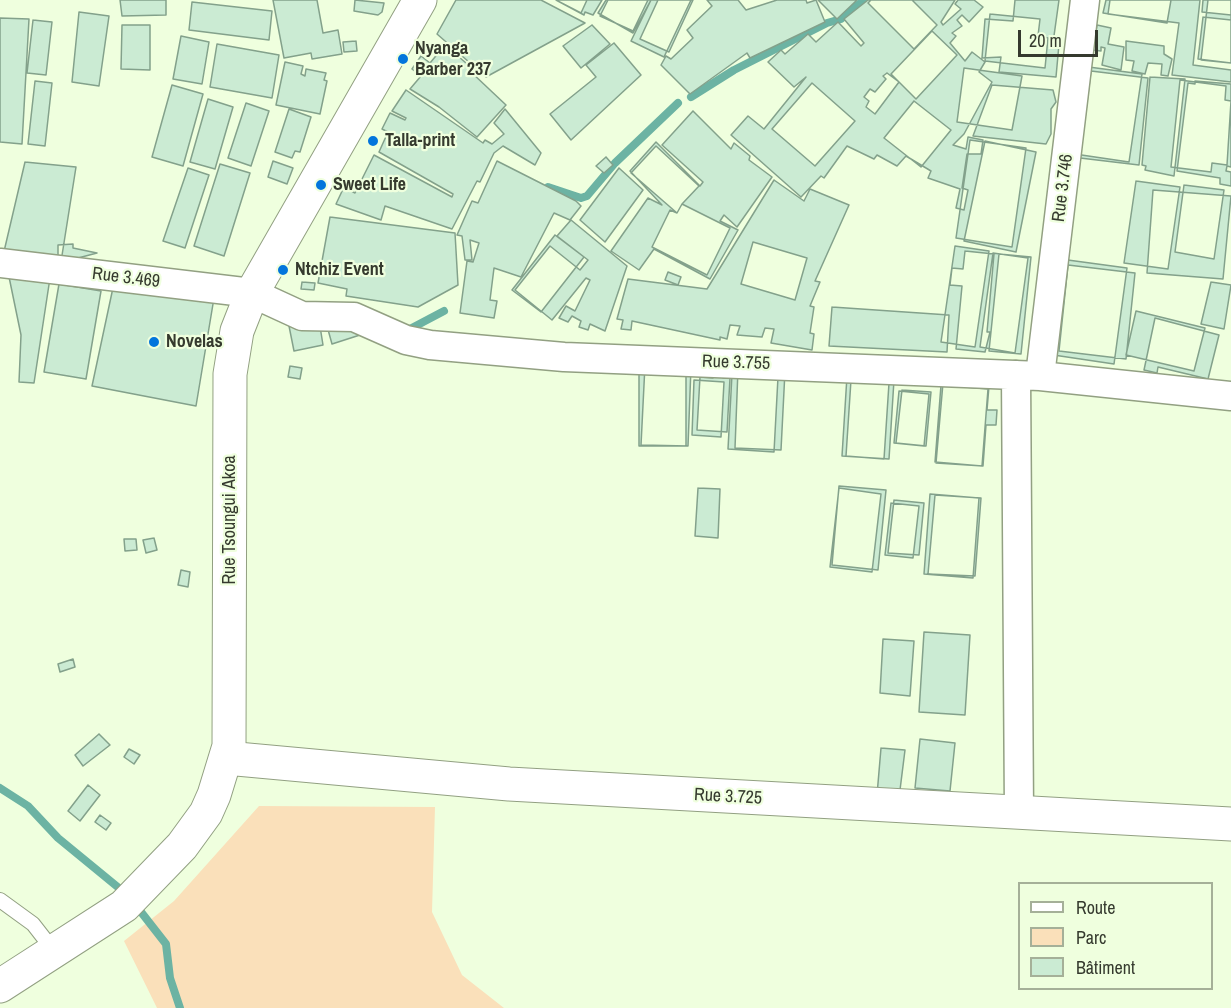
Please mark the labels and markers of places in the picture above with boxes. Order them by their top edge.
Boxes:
place label: Nyanga Barber 237 [415,38,491,80]
marker: Nyanga Barber 237 [396,52,410,66]
place label: Talla-print [385,130,455,152]
marker: Talla-print [366,134,380,148]
place label: Sweet Life [333,174,406,196]
marker: Sweet Life [314,178,328,192]
place label: Ntchiz Event [295,259,384,281]
marker: Ntchiz Event [276,263,290,277]
place label: Novelas [166,331,223,353]
marker: Novelas [147,335,161,349]

